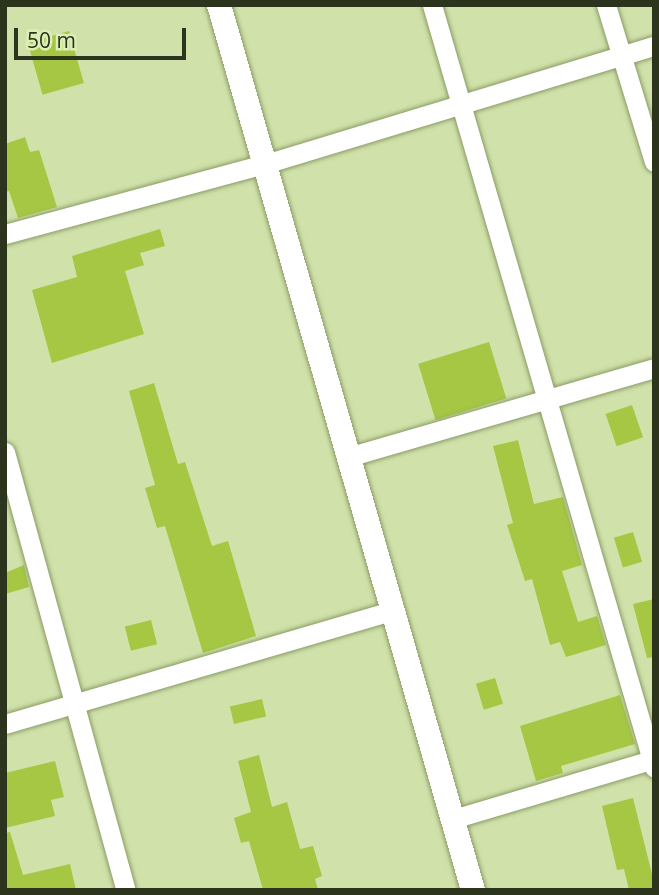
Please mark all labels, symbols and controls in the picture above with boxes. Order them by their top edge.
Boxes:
scale bar [18,14,189,58]
text: 50 m [27,26,76,54]

